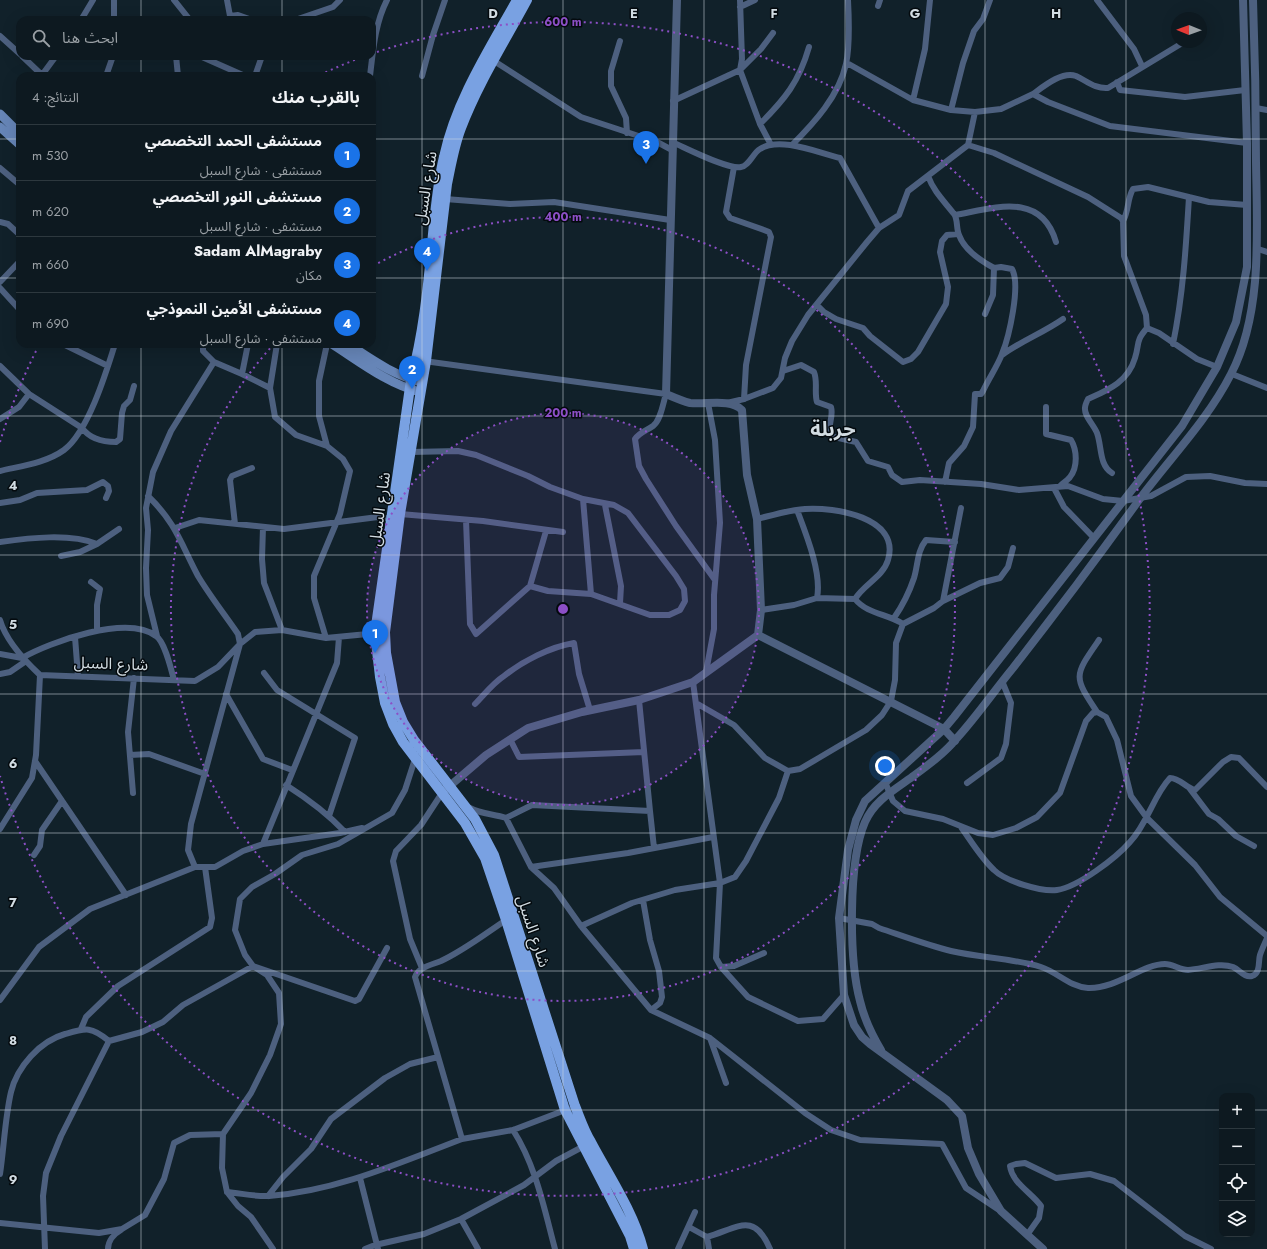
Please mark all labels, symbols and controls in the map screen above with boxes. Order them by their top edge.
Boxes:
text: D [488,4,498,23]
text: E [630,4,638,23]
text: F [770,4,778,23]
text: G [910,4,921,23]
text: H [1051,4,1061,23]
north arrow [1171,12,1207,48]
text: 600 m [544,13,582,31]
search box [16,16,376,60]
icon: search [30,27,52,49]
text: ابحث هنا [62,27,118,49]
text: بالقرب منك [272,85,360,109]
text: النتائج: 4 [32,88,79,107]
text: مستشفى الحمد التخصصي [145,130,322,152]
pin: 3 [633,131,659,164]
text: 530 m [32,146,68,165]
text: 1 [344,146,350,165]
street label: شارع السبل [408,149,444,227]
text: مستشفى · شارع السبل [200,161,322,180]
text: مستشفى النور التخصصي [153,186,322,208]
text: 620 m [32,202,69,221]
text: 2 [343,202,351,221]
text: 400 m [544,208,582,226]
text: مستشفى · شارع السبل [200,217,322,236]
pin: 4 [414,238,440,271]
text: Sadam AlMagraby [194,240,322,262]
text: 660 m [32,255,69,274]
text: 3 [343,255,351,274]
text: مكان [296,266,322,285]
text: مستشفى الأمين النموذجي [146,298,322,320]
text: 690 m [32,314,69,333]
text: 4 [342,314,352,333]
text: مستشفى · شارع السبل [200,329,322,348]
pin: 2 [399,356,425,389]
text: 200 m [544,404,582,422]
district label: جربلة [810,415,856,444]
street label: شارع السبل [363,470,397,548]
text: 4 [8,476,18,495]
centre of rings [556,602,570,616]
text: 5 [9,615,17,634]
pin: 1 [362,620,388,653]
street label: شارع السبل [73,651,149,677]
text: 6 [9,754,18,773]
your location [875,756,895,776]
street label: شارع السبل [510,892,556,971]
text: 7 [9,893,17,912]
text: 8 [9,1031,17,1050]
map controls [1219,1093,1255,1237]
button: + [1219,1093,1255,1129]
button: − [1219,1129,1255,1165]
button: locate [1219,1165,1255,1201]
text: 9 [9,1170,18,1189]
button: layers [1219,1201,1255,1237]

